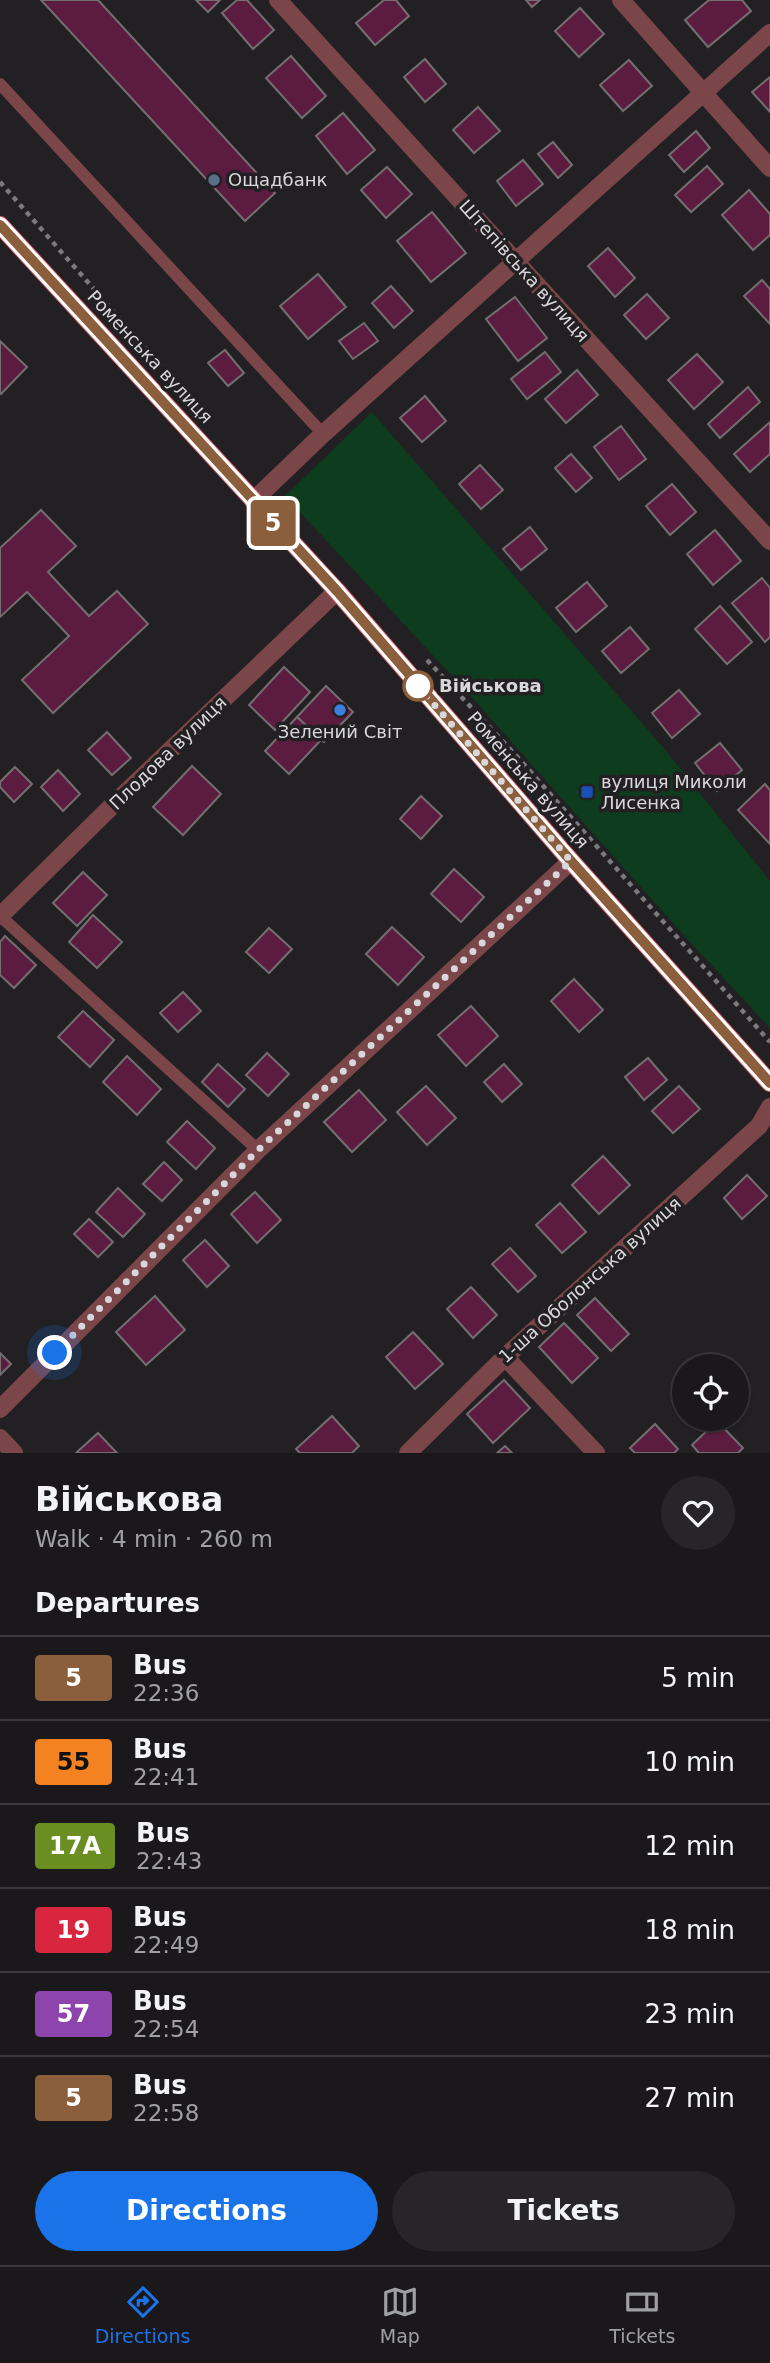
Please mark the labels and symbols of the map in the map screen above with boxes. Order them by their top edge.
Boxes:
place label: Ощадбанк [228,169,327,190]
marker: Ощадбанк [206,172,222,188]
street label: Штепівська вулиця [455,195,594,346]
street label: Роменська вулиця [83,286,217,427]
line badge: 5 [250,500,296,546]
marker: Військова [403,671,433,701]
place label: Військова [439,675,542,696]
street label: Плодова вулиця [105,691,230,814]
marker: Зелений Світ [332,702,348,718]
street label: Роменська вулиця [463,707,593,852]
place label: Зелений Світ [278,721,402,742]
place label: вулиця Миколи Лисенка [601,771,747,813]
marker: вулиця Миколи Лисенка [579,784,595,800]
street label: 1-ша Оболонська вулиця [494,1192,685,1367]
your location [37,1335,72,1370]

